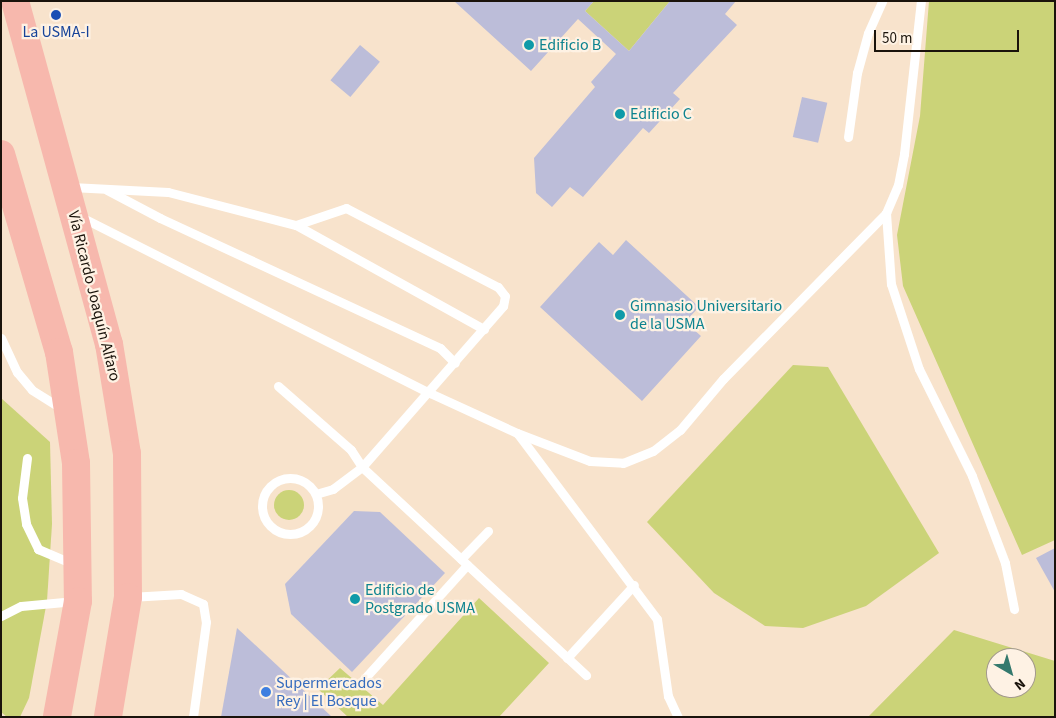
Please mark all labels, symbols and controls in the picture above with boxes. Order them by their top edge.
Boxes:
marker: La USMA-I [50,9,62,21]
scale bar [876,20,1021,52]
place label: La USMA-I [22,22,90,42]
text: 50 m [882,28,912,49]
place label: Edificio B [539,35,601,55]
marker: Edificio B [523,39,535,51]
place label: Edificio C [630,104,692,124]
marker: Edificio C [614,108,626,120]
street label: Vía Ricardo Joaquín Alfaro [64,209,124,383]
place label: Gimnasio Universitario de la USMA [630,296,782,334]
marker: Gimnasio Universitario de la USMA [614,309,626,321]
place label: Edificio de Postgrado USMA [365,580,475,618]
marker: Edificio de Postgrado USMA [349,593,361,605]
north arrow [986,648,1036,698]
place label: Supermercados Rey | El Bosque [276,673,382,711]
text: N [1010,673,1029,695]
marker: Supermercados Rey | El Bosque [260,686,272,698]

